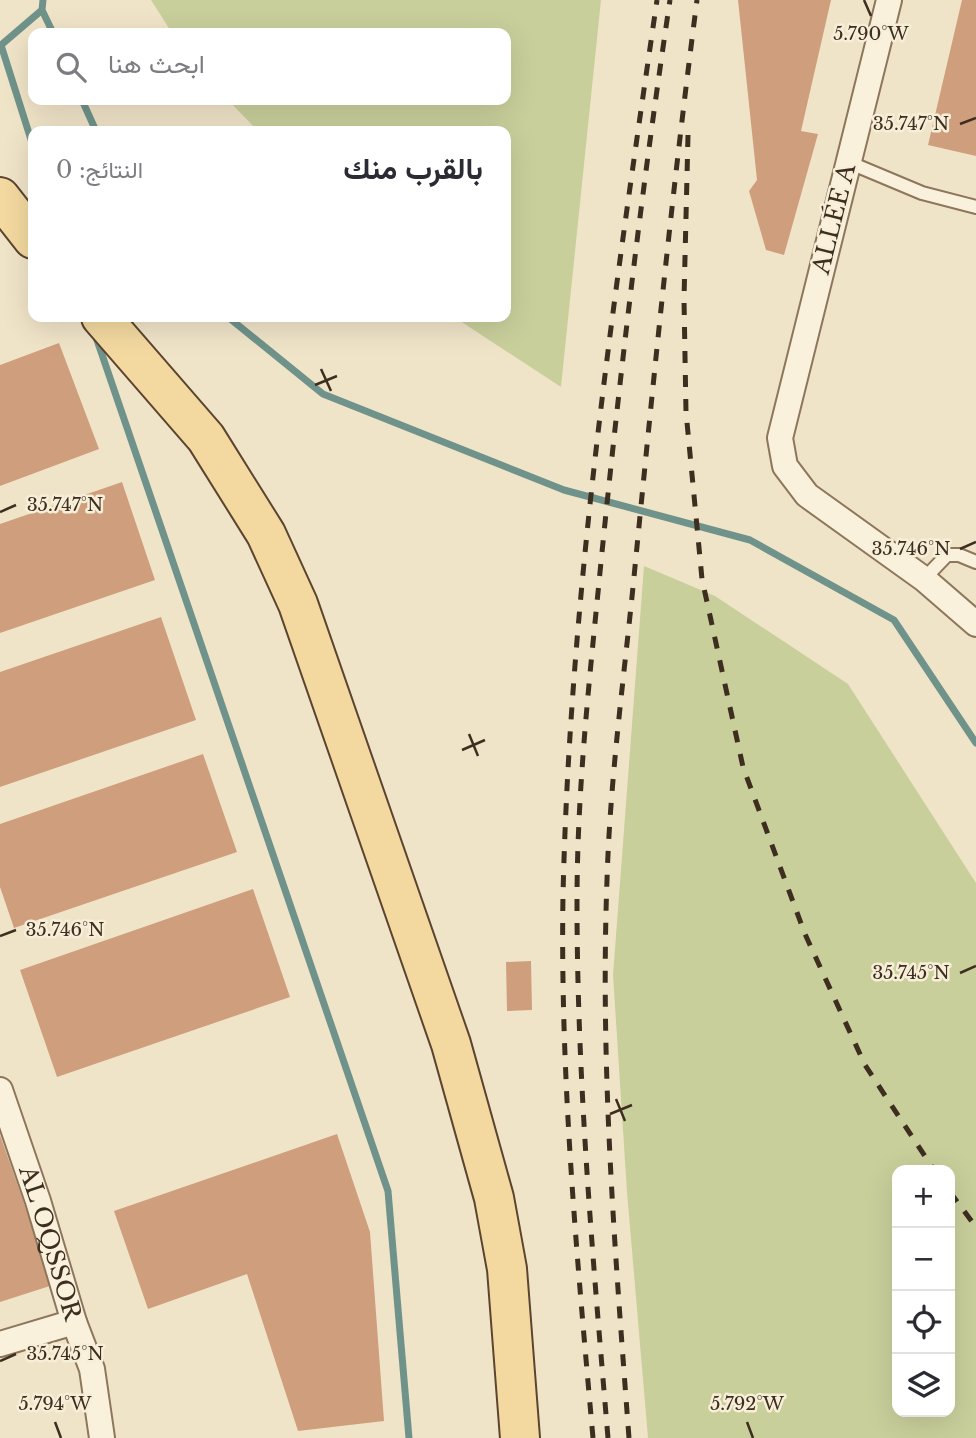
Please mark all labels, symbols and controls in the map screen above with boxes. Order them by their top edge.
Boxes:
text: 5.790°W [833,23,910,45]
search box [28,28,511,105]
icon: search [52,48,90,86]
text: ابحث هنا [108,48,205,80]
text: 35.747°N [873,113,949,135]
text: بالقرب منك [343,150,483,187]
text: النتائج: 0 [56,156,143,184]
street label: ALLÉE A [806,160,861,278]
text: 35.747°N [27,494,103,516]
text: 35.746°N [872,538,950,560]
text: 35.746°N [26,919,104,941]
text: 35.745°N [872,962,950,984]
street label: AL OQSSOR [13,1161,88,1325]
map controls [892,1165,955,1417]
button: + [892,1165,955,1228]
button: − [892,1228,955,1291]
button: locate [892,1291,955,1354]
text: 35.745°N [26,1343,104,1365]
button: layers [892,1354,955,1417]
text: 5.794°W [19,1393,92,1415]
text: 5.792°W [710,1393,785,1415]

